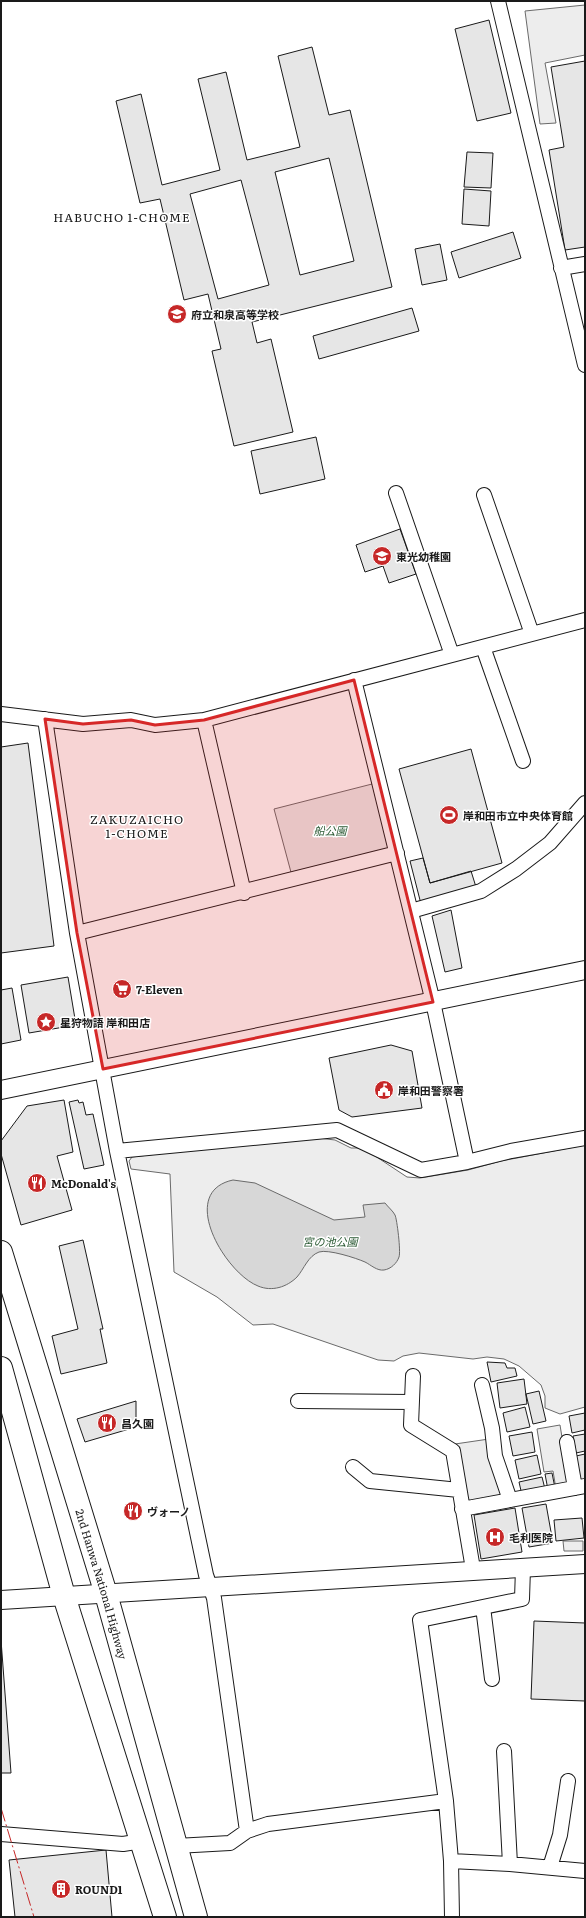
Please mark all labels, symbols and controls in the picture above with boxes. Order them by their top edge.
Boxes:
district label: HABUCHO 1-CHOME [53,208,191,226]
school or university icon: 府立和泉高等学校 [166,303,188,325]
place label: 府立和泉高等学校 [191,306,279,322]
school or university icon: 東光幼稚園 [371,545,393,567]
place label: 東光幼稚園 [396,548,451,564]
sports icon: 岸和田市立中央体育館 [438,804,460,826]
place label: 岸和田市立中央体育館 [463,807,573,823]
district label: ZAKUZAICHO 1-CHOME [90,810,184,842]
park label: 船公園 [314,822,348,838]
supermarket icon: 7-Eleven [111,978,133,1000]
place label: 7-Eleven [136,981,183,997]
place icon: 星狩物語 岸和田店 [35,1011,57,1033]
place label: 星狩物語 岸和田店 [60,1014,150,1030]
public building icon: 岸和田警察署 [373,1079,395,1101]
place label: 岸和田警察署 [398,1082,464,1098]
restaurant icon: McDonald's [26,1172,48,1194]
place label: McDonald's [51,1175,117,1191]
park label: 宮の池公園 [303,1233,359,1249]
restaurant icon: 昌久園 [96,1412,118,1434]
place label: 昌久園 [121,1415,154,1431]
restaurant icon: ヴォーノ [122,1500,144,1522]
place label: ヴォーノ [147,1503,190,1519]
street label: 2nd Hanwa National Highway [72,1507,132,1661]
hospital icon: 毛利医院 [484,1526,506,1548]
place label: 毛利医院 [509,1529,553,1545]
building icon: ROUND1 [50,1878,72,1900]
place label: ROUND1 [75,1881,123,1897]

